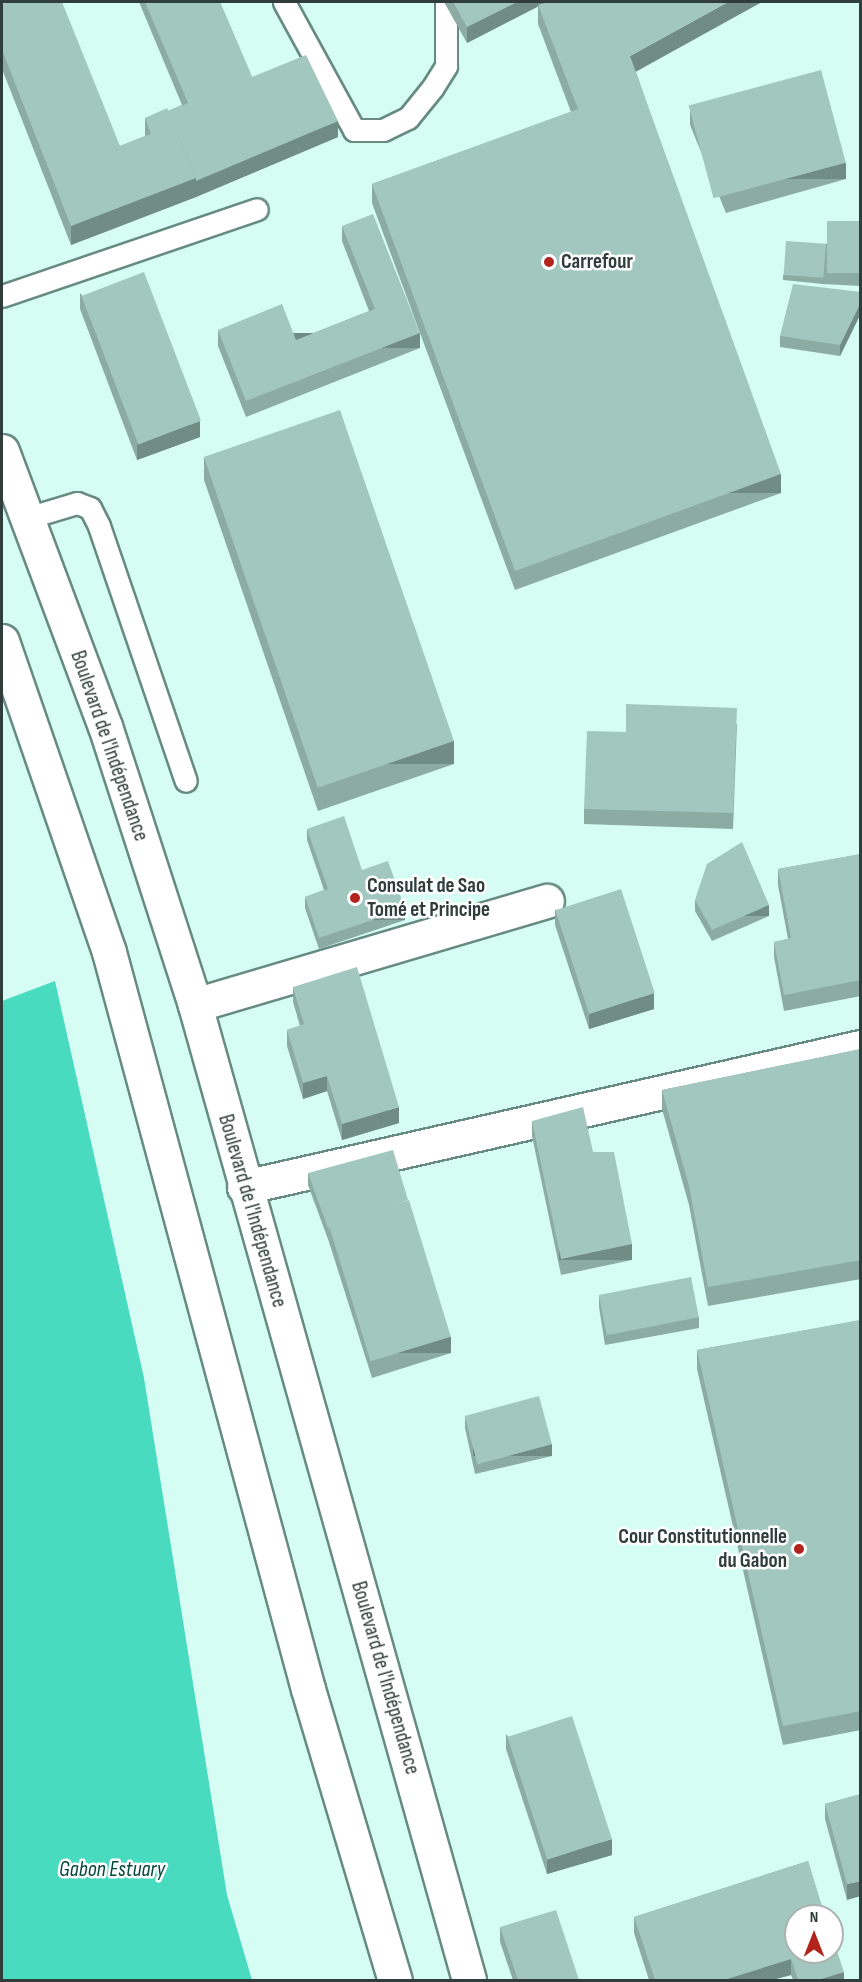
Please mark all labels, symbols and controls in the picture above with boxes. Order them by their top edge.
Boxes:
place label: Carrefour [561,249,633,275]
marker: Carrefour [542,255,556,269]
street label: Boulevard de l'Indépendance [65,648,153,844]
place label: Consulat de Sao Tomé et Principe [367,873,490,923]
marker: Consulat de Sao Tomé et Principe [348,891,362,905]
street label: Boulevard de l'Indépendance [212,1112,292,1310]
place label: Cour Constitutionnelle du Gabon [618,1524,787,1574]
marker: Cour Constitutionnelle du Gabon [792,1542,806,1556]
street label: Boulevard de l'Indépendance [345,1579,425,1777]
water label: Gabon Estuary [59,1857,165,1883]
north arrow [784,1904,844,1964]
text: N [810,1908,818,1927]

